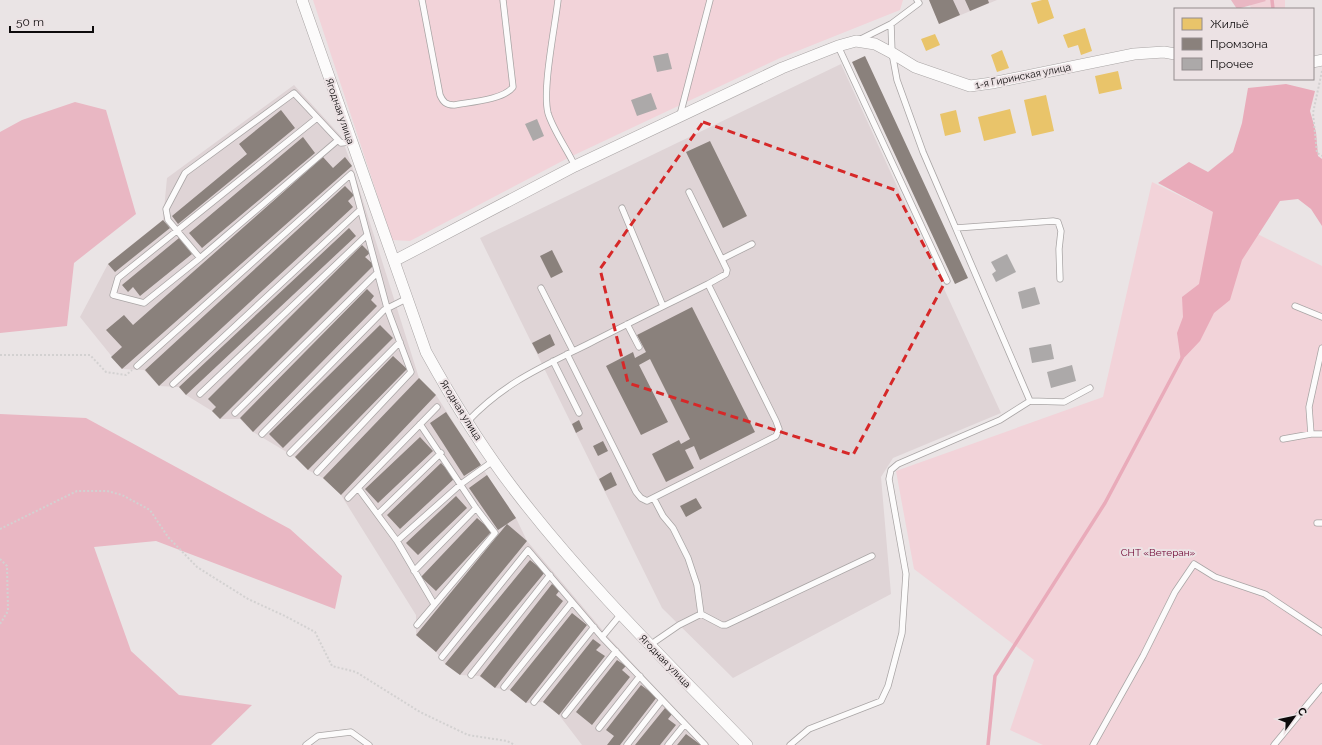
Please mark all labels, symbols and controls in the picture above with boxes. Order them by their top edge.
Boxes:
scale bar [10,8,93,34]
legend [1174,8,1314,80]
text: 50 m [16,15,44,29]
text: Жильё [1210,17,1249,31]
text: Промзона [1210,37,1268,51]
text: Прочее [1210,57,1253,71]
street label: 1-я Гиринская улица [974,61,1072,91]
street label: Ягодная улица [324,76,356,146]
street label: Ягодная улица [438,378,484,442]
park label: СНТ «Ветеран» [1121,547,1196,558]
street label: Ягодная улица [637,632,693,690]
north arrow [1274,697,1314,737]
text: С [1294,705,1310,719]

